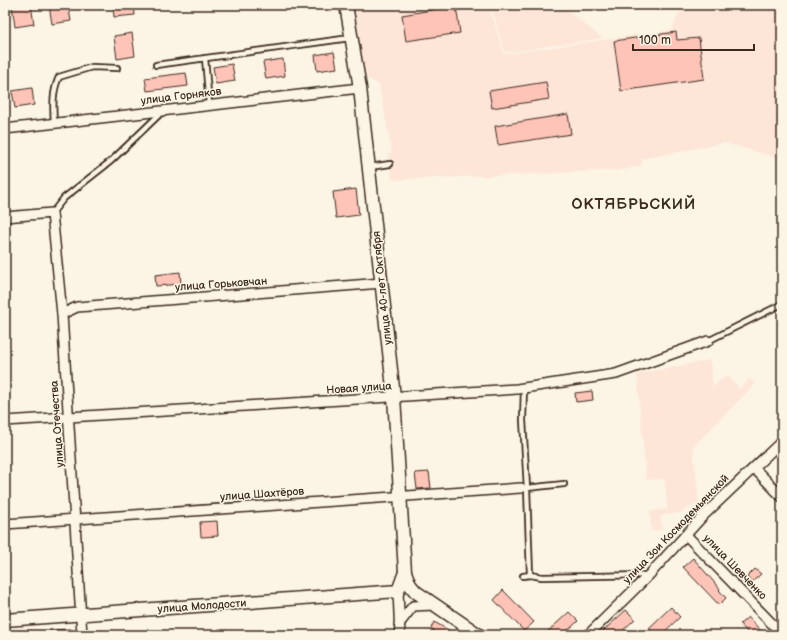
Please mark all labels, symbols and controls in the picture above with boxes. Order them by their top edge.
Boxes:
scale bar [633,26,754,52]
text: 100 m [639,33,671,48]
street label: улица Горняков [140,85,222,107]
district label: ОКТЯБРЬСКИЙ [572,194,696,214]
street label: улица 40-лет Октября [370,230,394,346]
street label: улица Горьковчан [174,274,268,294]
street label: Новая улица [326,379,393,397]
street label: улица Отечества [47,380,67,468]
street label: улица Зои Космодемьянской [620,472,732,586]
street label: улица Шахтёров [220,485,305,503]
street label: улица Шевченко [701,532,770,602]
street label: улица Молодости [157,596,247,616]

